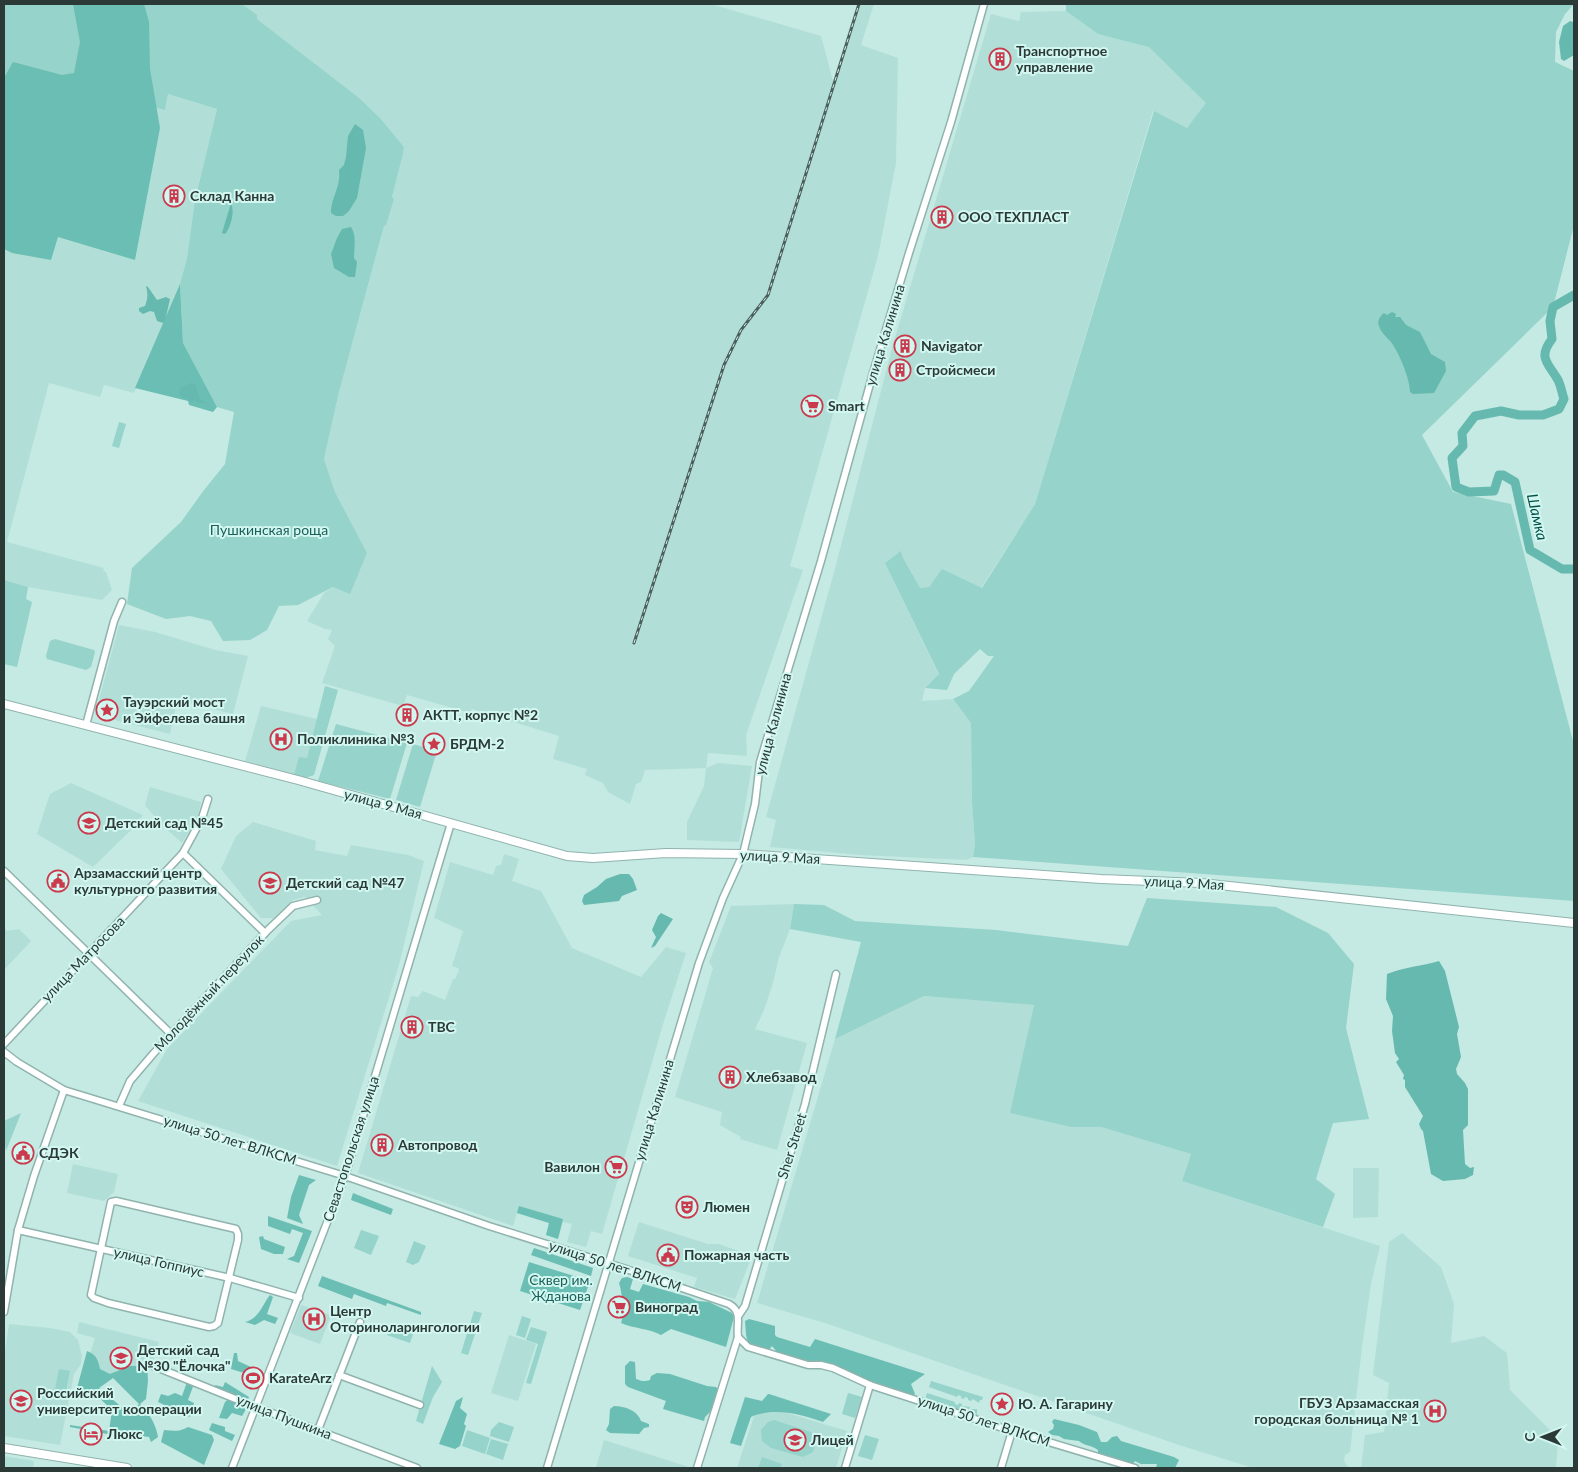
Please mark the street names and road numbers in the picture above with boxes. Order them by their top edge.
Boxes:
street label: улица Калинина [861,282,908,388]
street label: улица Калинина [751,671,794,777]
street label: улица 9 Мая [342,785,424,822]
street label: улица 9 Мая [740,846,821,867]
street label: улица 9 Мая [1144,872,1225,893]
street label: улица Матросова [37,912,128,1005]
street label: Молодёжный переулок [150,930,268,1054]
street label: улица Калинина [630,1057,677,1163]
street label: Севастопольская улица [319,1074,382,1224]
street label: улица 50 лет ВЛКСМ [162,1111,299,1168]
street label: Sher Street [773,1111,810,1181]
street label: улица 50 лет ВЛКСМ [547,1236,684,1295]
street label: улица Гоппиус [112,1243,206,1280]
street label: улица Пушкина [234,1391,334,1443]
street label: улица 50 лет ВЛКСМ [916,1391,1053,1450]

